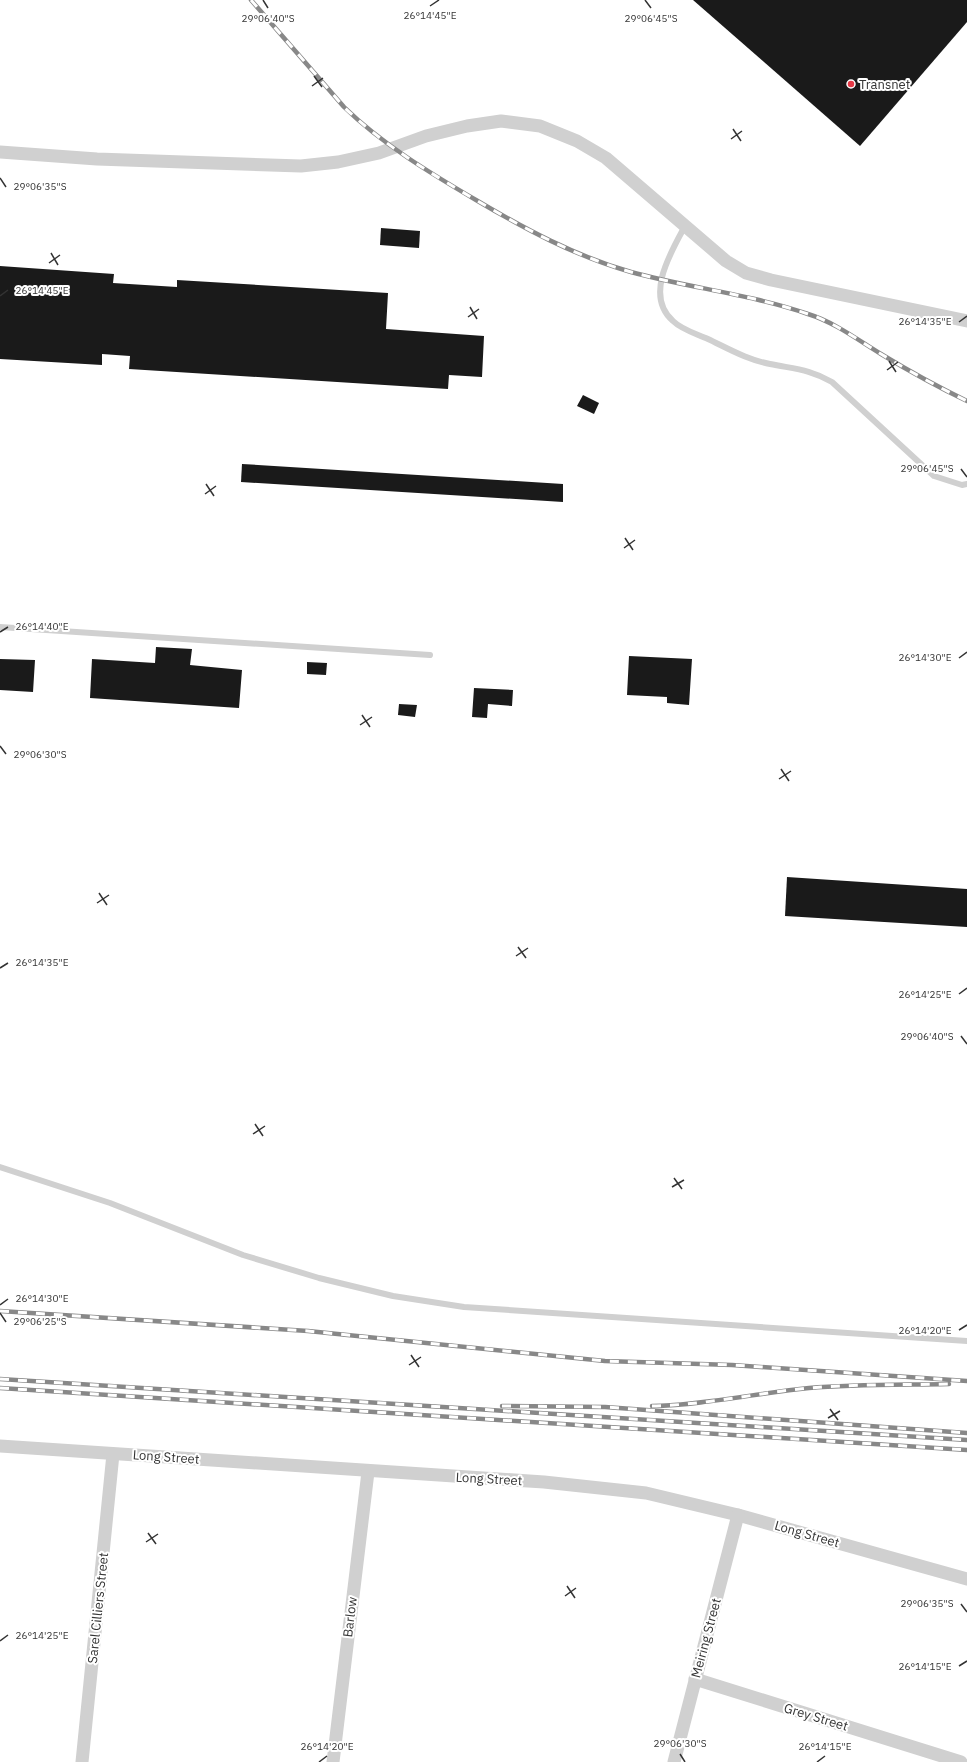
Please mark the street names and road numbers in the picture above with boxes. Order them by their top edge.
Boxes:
street label: Long Street [132,1446,200,1468]
street label: Long Street [455,1469,523,1489]
street label: Long Street [773,1517,841,1551]
street label: Sarel Cilliers Street [84,1552,112,1664]
street label: Barlow [339,1596,361,1638]
street label: Meiring Street [687,1596,725,1680]
street label: Grey Street [782,1699,850,1735]

